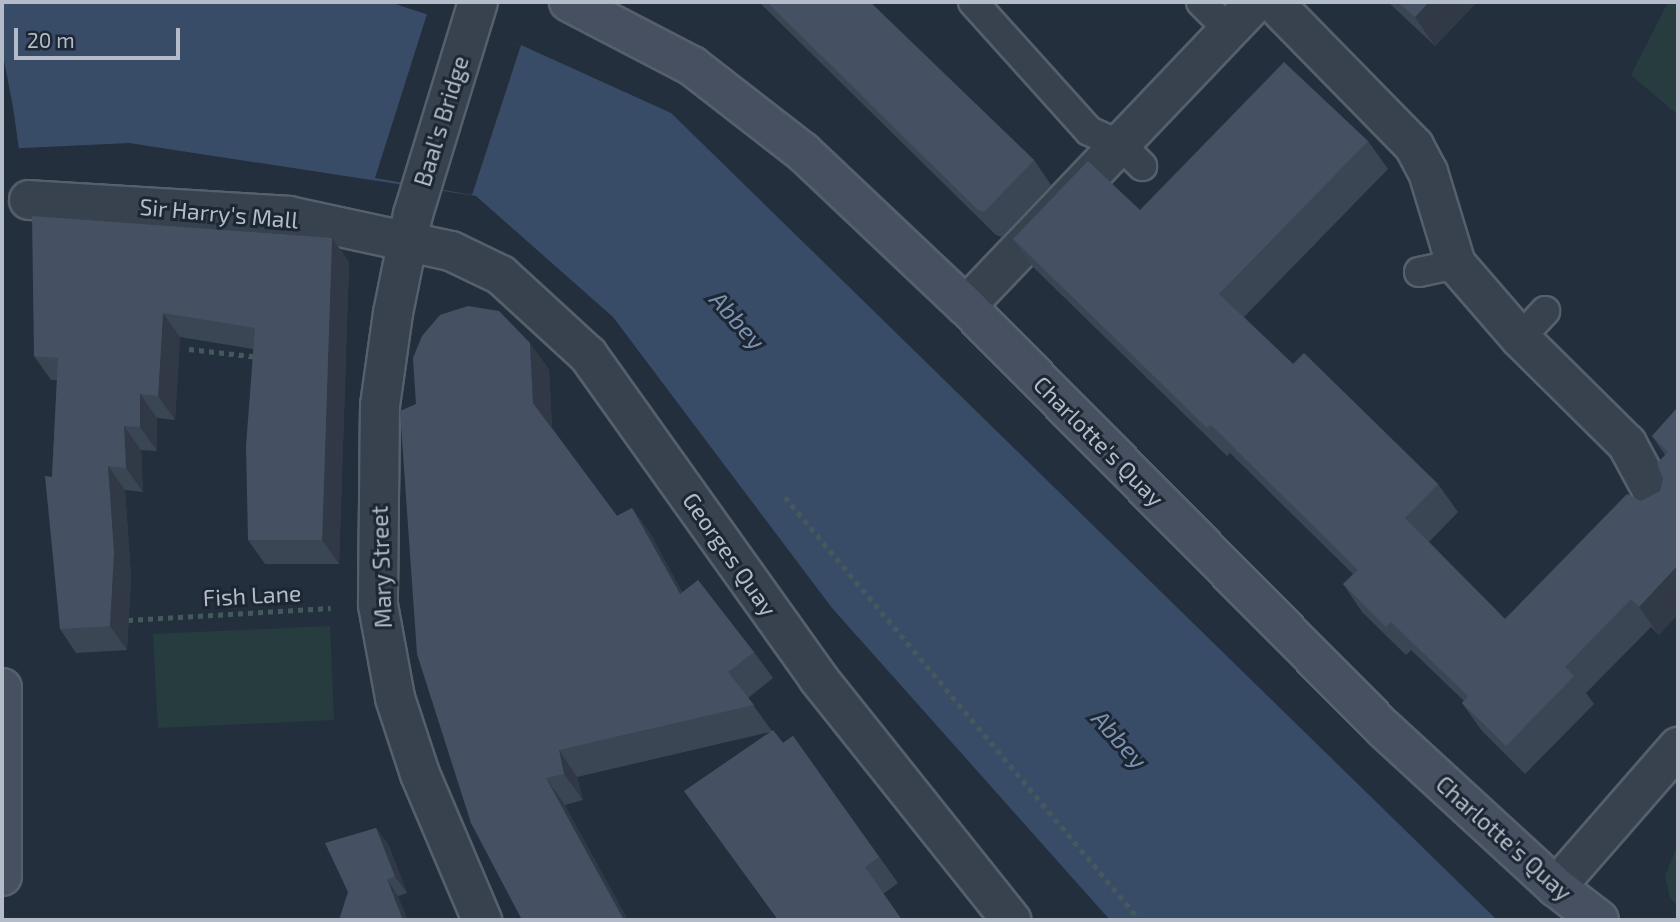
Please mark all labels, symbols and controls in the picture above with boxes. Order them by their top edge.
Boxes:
scale bar [18,14,184,58]
text: 20 m [27,27,75,52]
street label: Baal's Bridge [408,52,474,190]
street label: Sir Harry's Mall [138,192,300,234]
water label: Abbey [704,285,772,355]
street label: Charlotte's Quay [1028,370,1170,512]
street label: Georges Quay [677,487,783,621]
street label: Mary Street [365,505,397,629]
street label: Fish Lane [202,579,302,611]
water label: Abbey [1086,704,1154,774]
street label: Charlotte's Quay [1431,770,1577,906]

